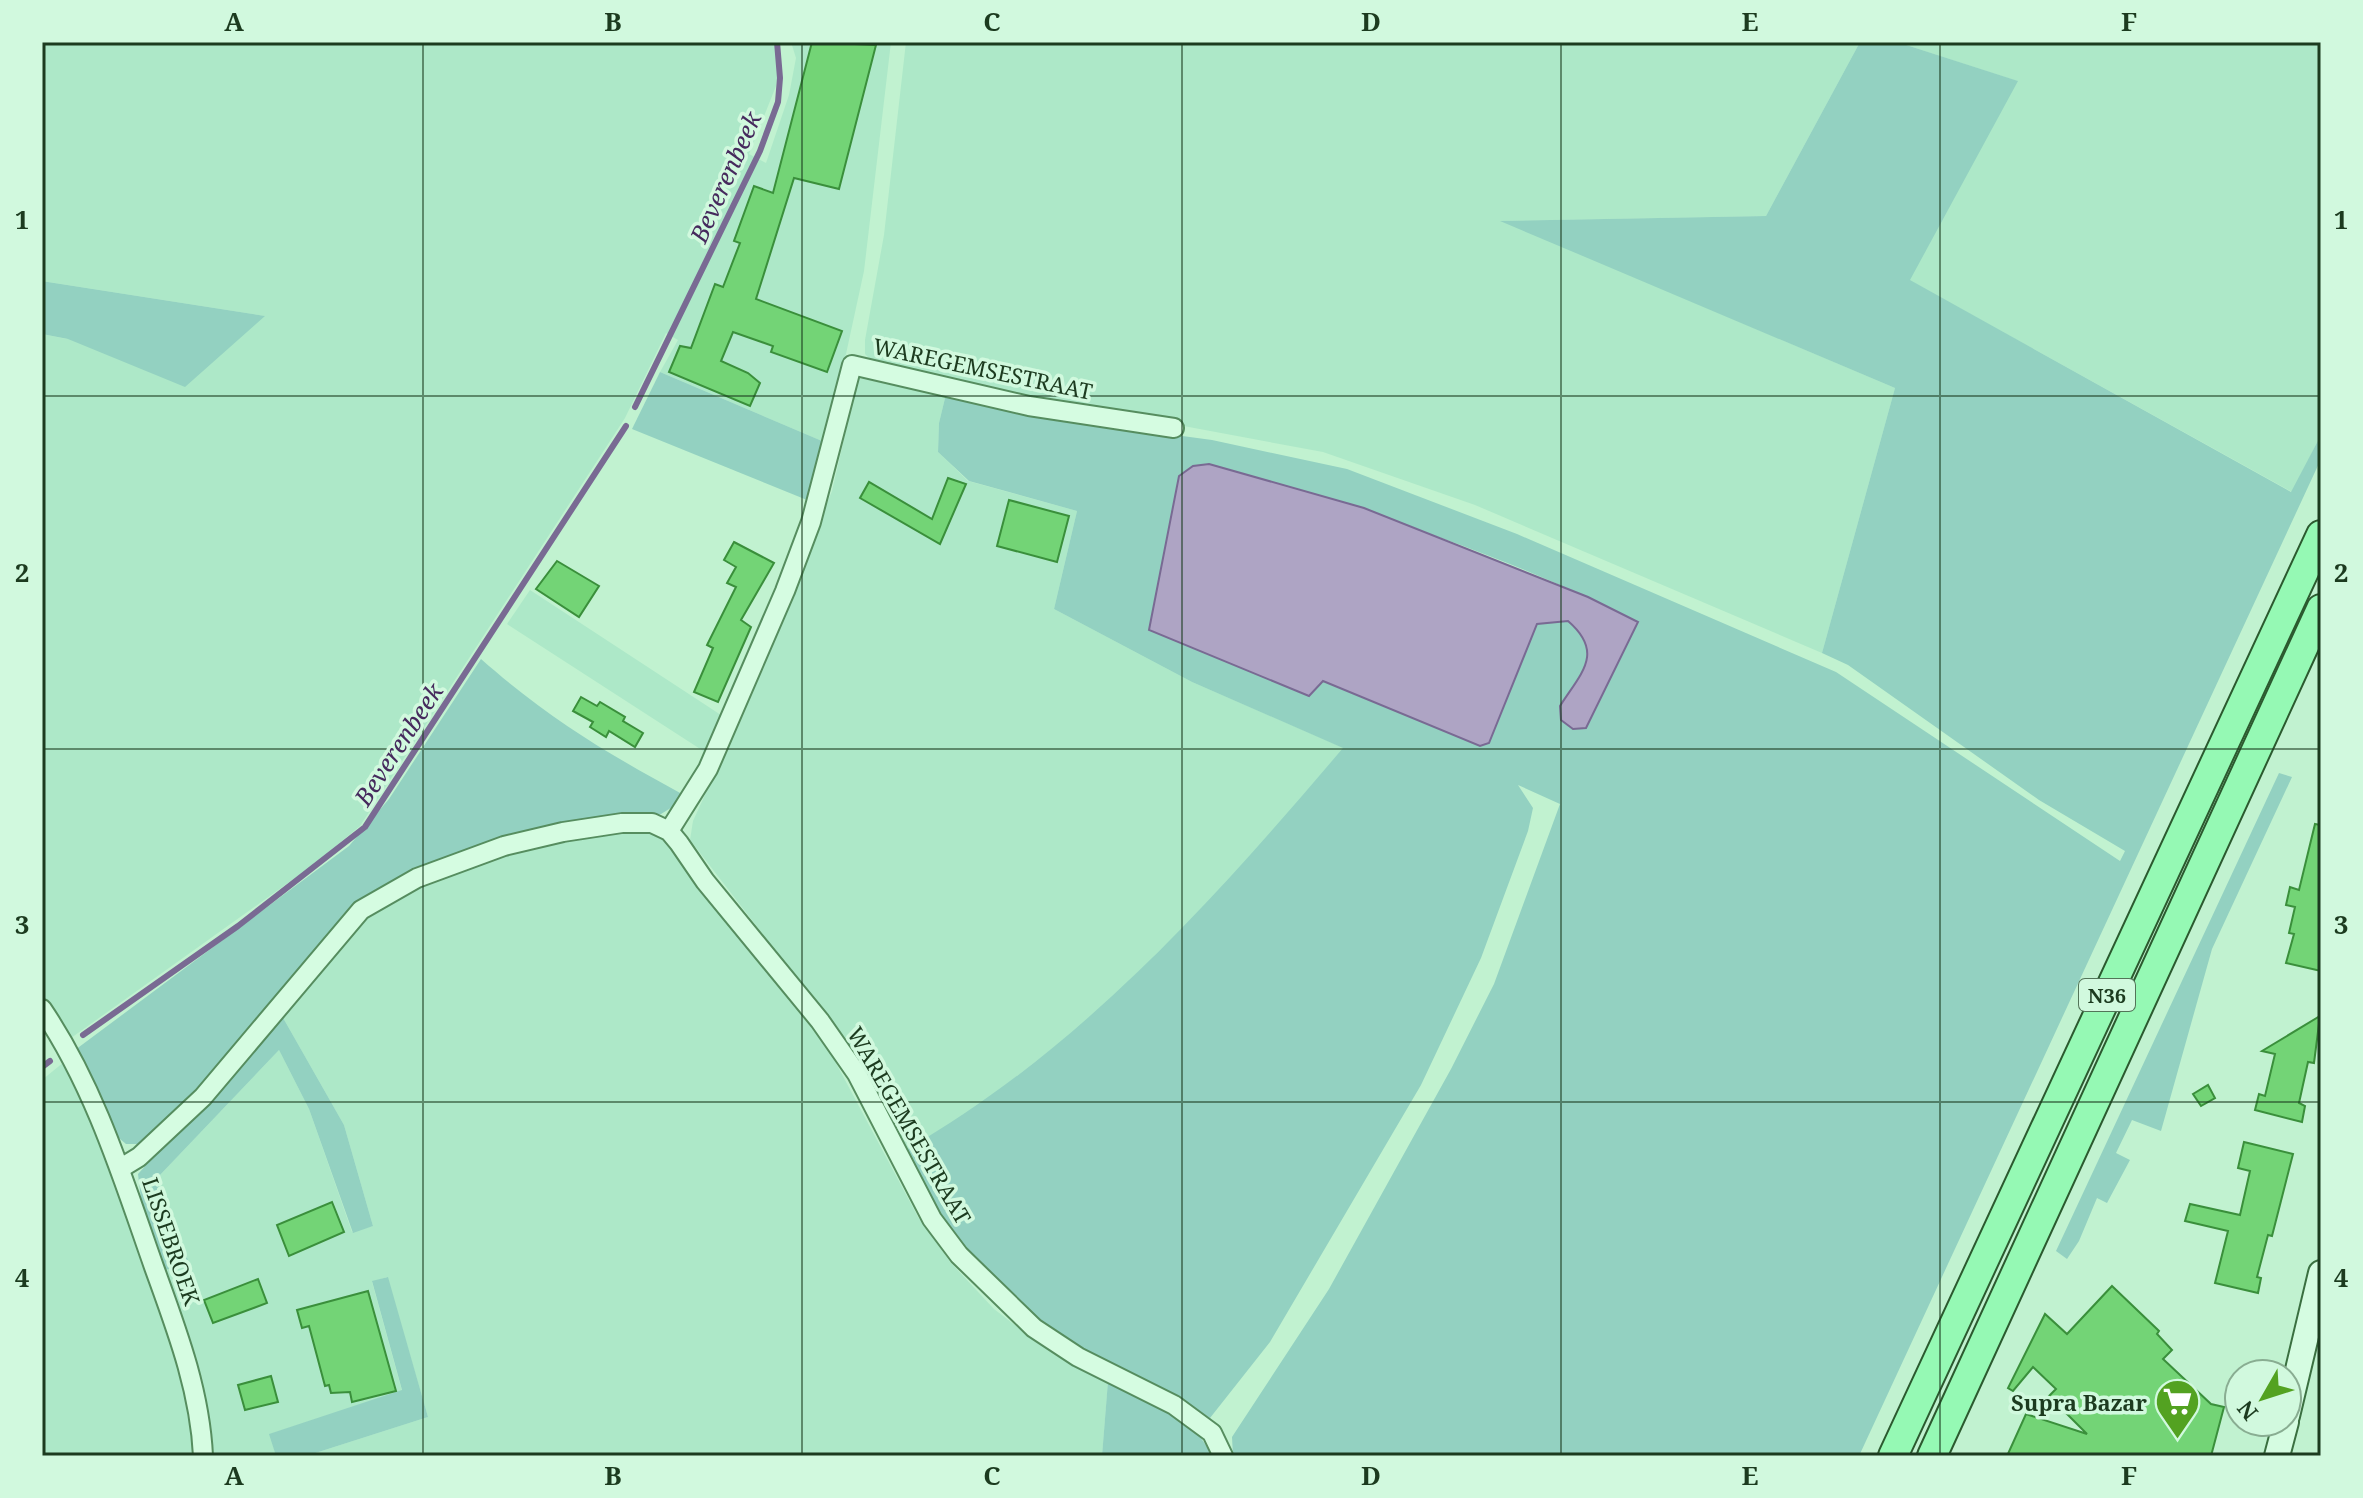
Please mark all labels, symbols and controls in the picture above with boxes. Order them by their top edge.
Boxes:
text: A [224,3,244,39]
text: B [604,3,622,39]
text: C [983,3,1001,39]
text: D [1361,3,1381,39]
text: E [1742,3,1759,39]
text: F [2121,3,2137,39]
water label: Beverenbeek [681,105,769,249]
text: 1 [15,201,29,237]
text: 1 [2334,201,2348,237]
street label: WAREGEMSESTRAAT [871,330,1096,406]
text: 2 [15,554,29,590]
text: 2 [2334,554,2348,590]
water label: Beverenbeek [345,675,451,813]
text: 3 [15,906,29,942]
text: 3 [2334,906,2348,942]
road number: N36 [2079,979,2135,1011]
street label: WAREGEMSESTRAAT [841,1021,979,1230]
street label: LISSEBROEK [136,1173,208,1309]
text: 4 [15,1259,30,1295]
text: 4 [2334,1259,2349,1295]
north arrow [2223,1358,2303,1438]
supermarket icon: Supra Bazar [2154,1378,2202,1441]
place label: Supra Bazar [2011,1387,2147,1417]
text: N [2230,1395,2264,1427]
text: A [224,1457,244,1493]
text: B [604,1457,622,1493]
text: C [983,1457,1001,1493]
text: D [1361,1457,1381,1493]
text: E [1742,1457,1759,1493]
text: F [2121,1457,2137,1493]

